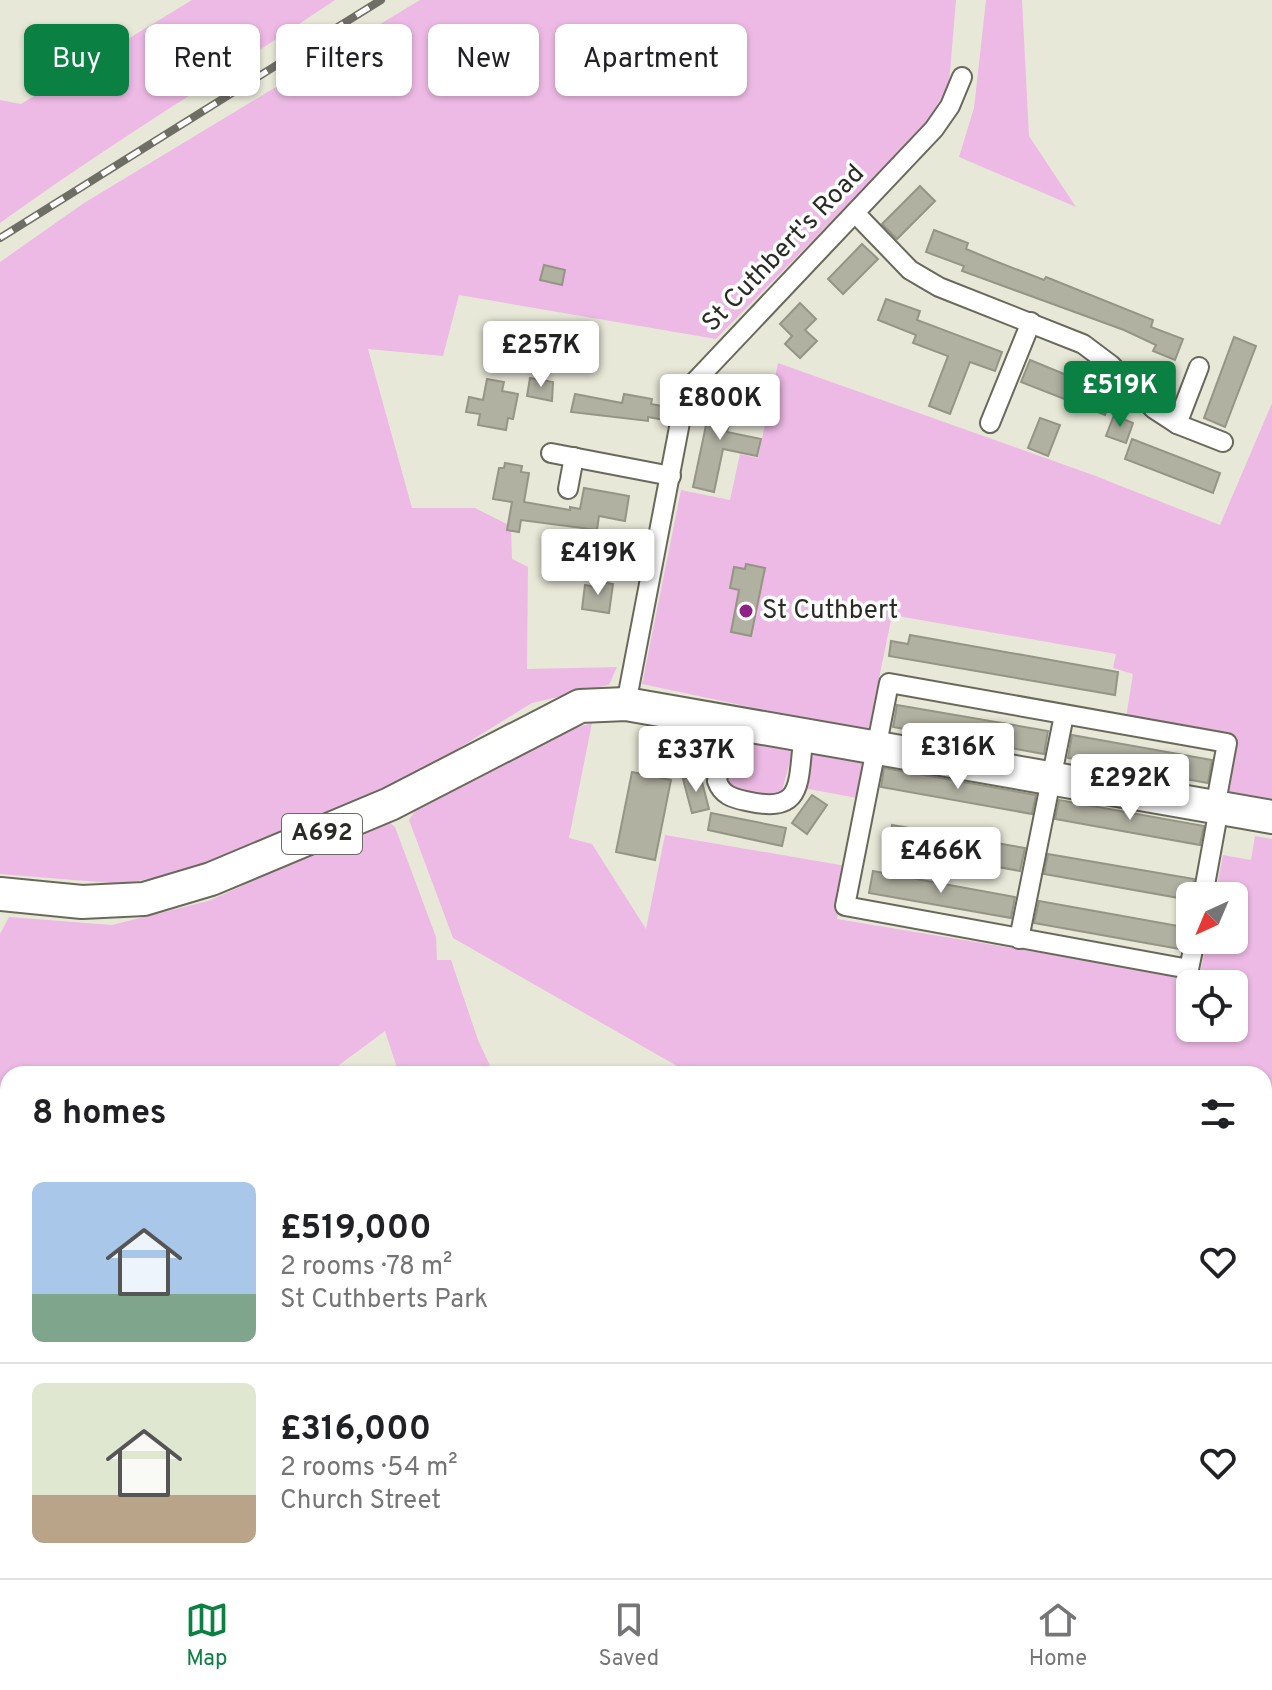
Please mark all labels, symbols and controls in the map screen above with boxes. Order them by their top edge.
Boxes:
chip: Buy [24,24,129,96]
chip: Rent [145,24,260,96]
chip: Filters [276,24,412,96]
chip: New [428,24,539,96]
chip: Apartment [555,24,747,96]
street label: St Cuthbert's Road [696,158,872,340]
pin: £257K [485,321,597,389]
text: £257K [501,330,581,363]
pin: £519K [1064,361,1176,429]
text: £519K [1082,370,1158,403]
pin: £800K [664,374,776,442]
text: £800K [678,383,762,416]
pin: £419K [542,529,654,597]
text: £419K [559,538,637,571]
place label: St Cuthbert [762,595,898,628]
marker: St Cuthbert [737,602,755,620]
pin: £316K [902,723,1014,791]
pin: £337K [640,726,752,794]
text: £316K [920,732,996,765]
text: £337K [657,735,735,768]
pin: £292K [1074,754,1186,822]
text: £292K [1089,763,1171,796]
road number: A692 [282,814,362,854]
pin: £466K [885,827,997,895]
text: £466K [900,836,982,869]
north arrow [1176,882,1248,954]
map controls [1176,882,1248,1042]
button: locate [1176,970,1248,1042]
icon: filters [1196,1092,1240,1136]
text: 8 homes [32,1093,166,1136]
text: £519,000 [280,1208,432,1251]
icon: home [96,1214,192,1310]
icon: heart [1196,1240,1240,1284]
text: 2 rooms · 78 m² [280,1251,452,1284]
text: St Cuthberts Park [280,1284,488,1317]
text: £316,000 [280,1409,431,1452]
icon: home [96,1415,192,1511]
icon: heart [1196,1441,1240,1485]
text: 2 rooms · 54 m² [280,1452,458,1485]
text: Church Street [280,1485,441,1518]
tab: Map [185,1598,229,1673]
tab: Saved [599,1598,659,1673]
tab: Home [1029,1598,1087,1673]

